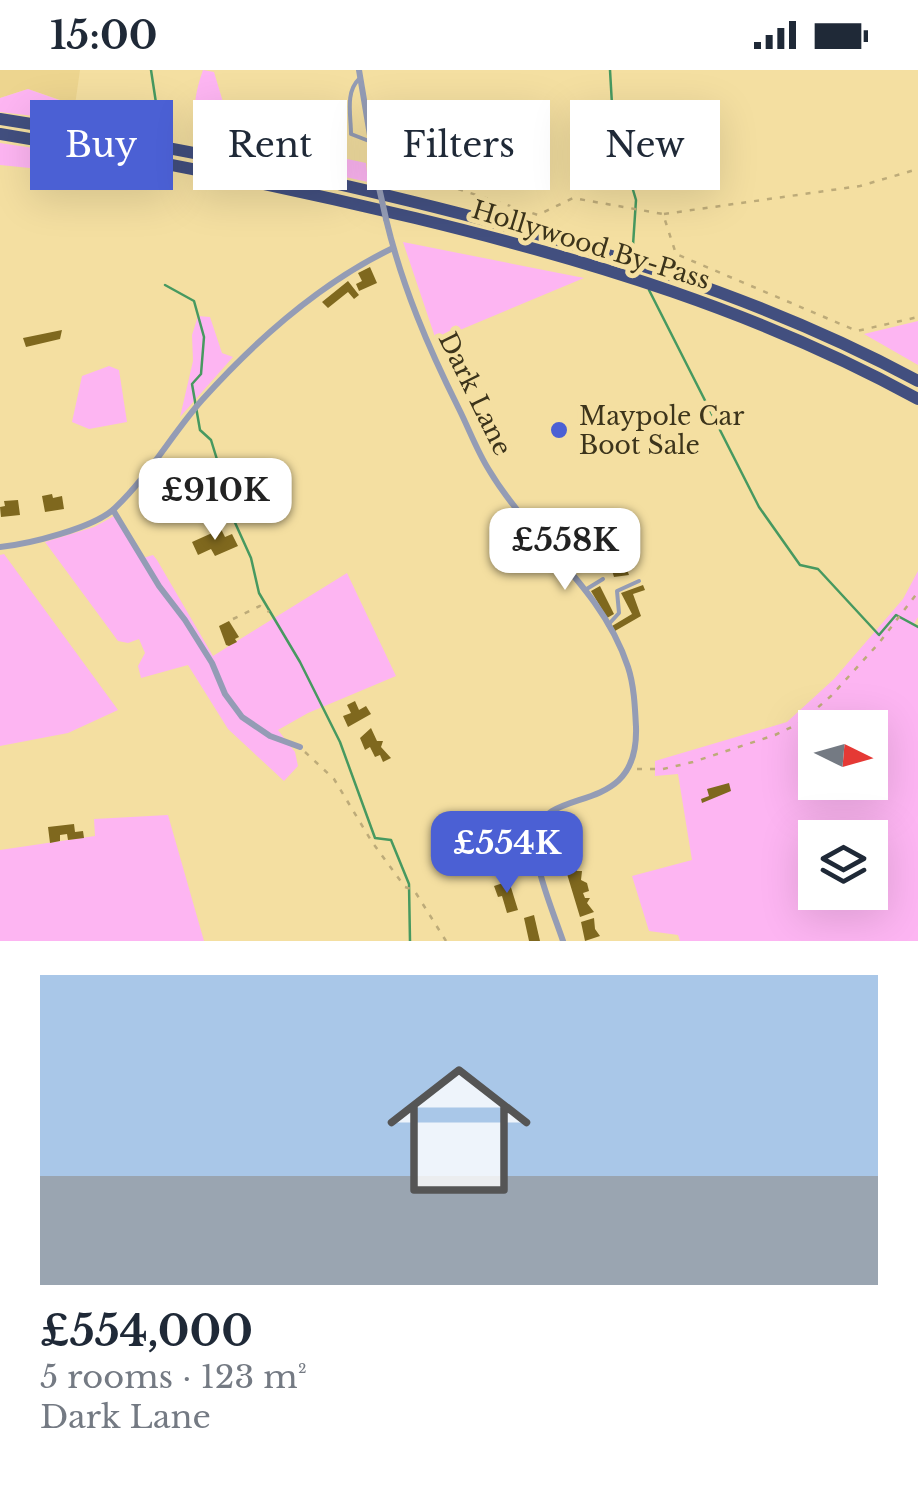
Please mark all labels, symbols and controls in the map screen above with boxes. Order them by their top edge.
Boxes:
text: 15:00 [50,12,157,59]
chip: Buy [30,100,173,190]
chip: Rent [193,100,347,190]
chip: Filters [367,100,550,190]
chip: New [570,100,720,190]
street label: Hollywood By-Pass [468,194,714,296]
street label: Dark Lane [432,327,518,461]
place label: Maypole Car Boot Sale [579,401,744,461]
marker: Maypole Car Boot Sale [548,419,570,441]
pin: £910K [145,458,285,543]
text: £910K [161,470,269,510]
pin: £558K [495,508,635,593]
text: £558K [511,520,619,560]
north arrow [798,710,888,800]
map controls [798,710,888,910]
pin: £554K [437,811,577,896]
button: layers [798,820,888,910]
text: £554K [453,823,561,863]
icon: home [369,1040,549,1220]
text: £554,000 [40,1305,253,1357]
text: 5 rooms · 123 m² [40,1357,307,1397]
text: Dark Lane [40,1397,211,1437]

